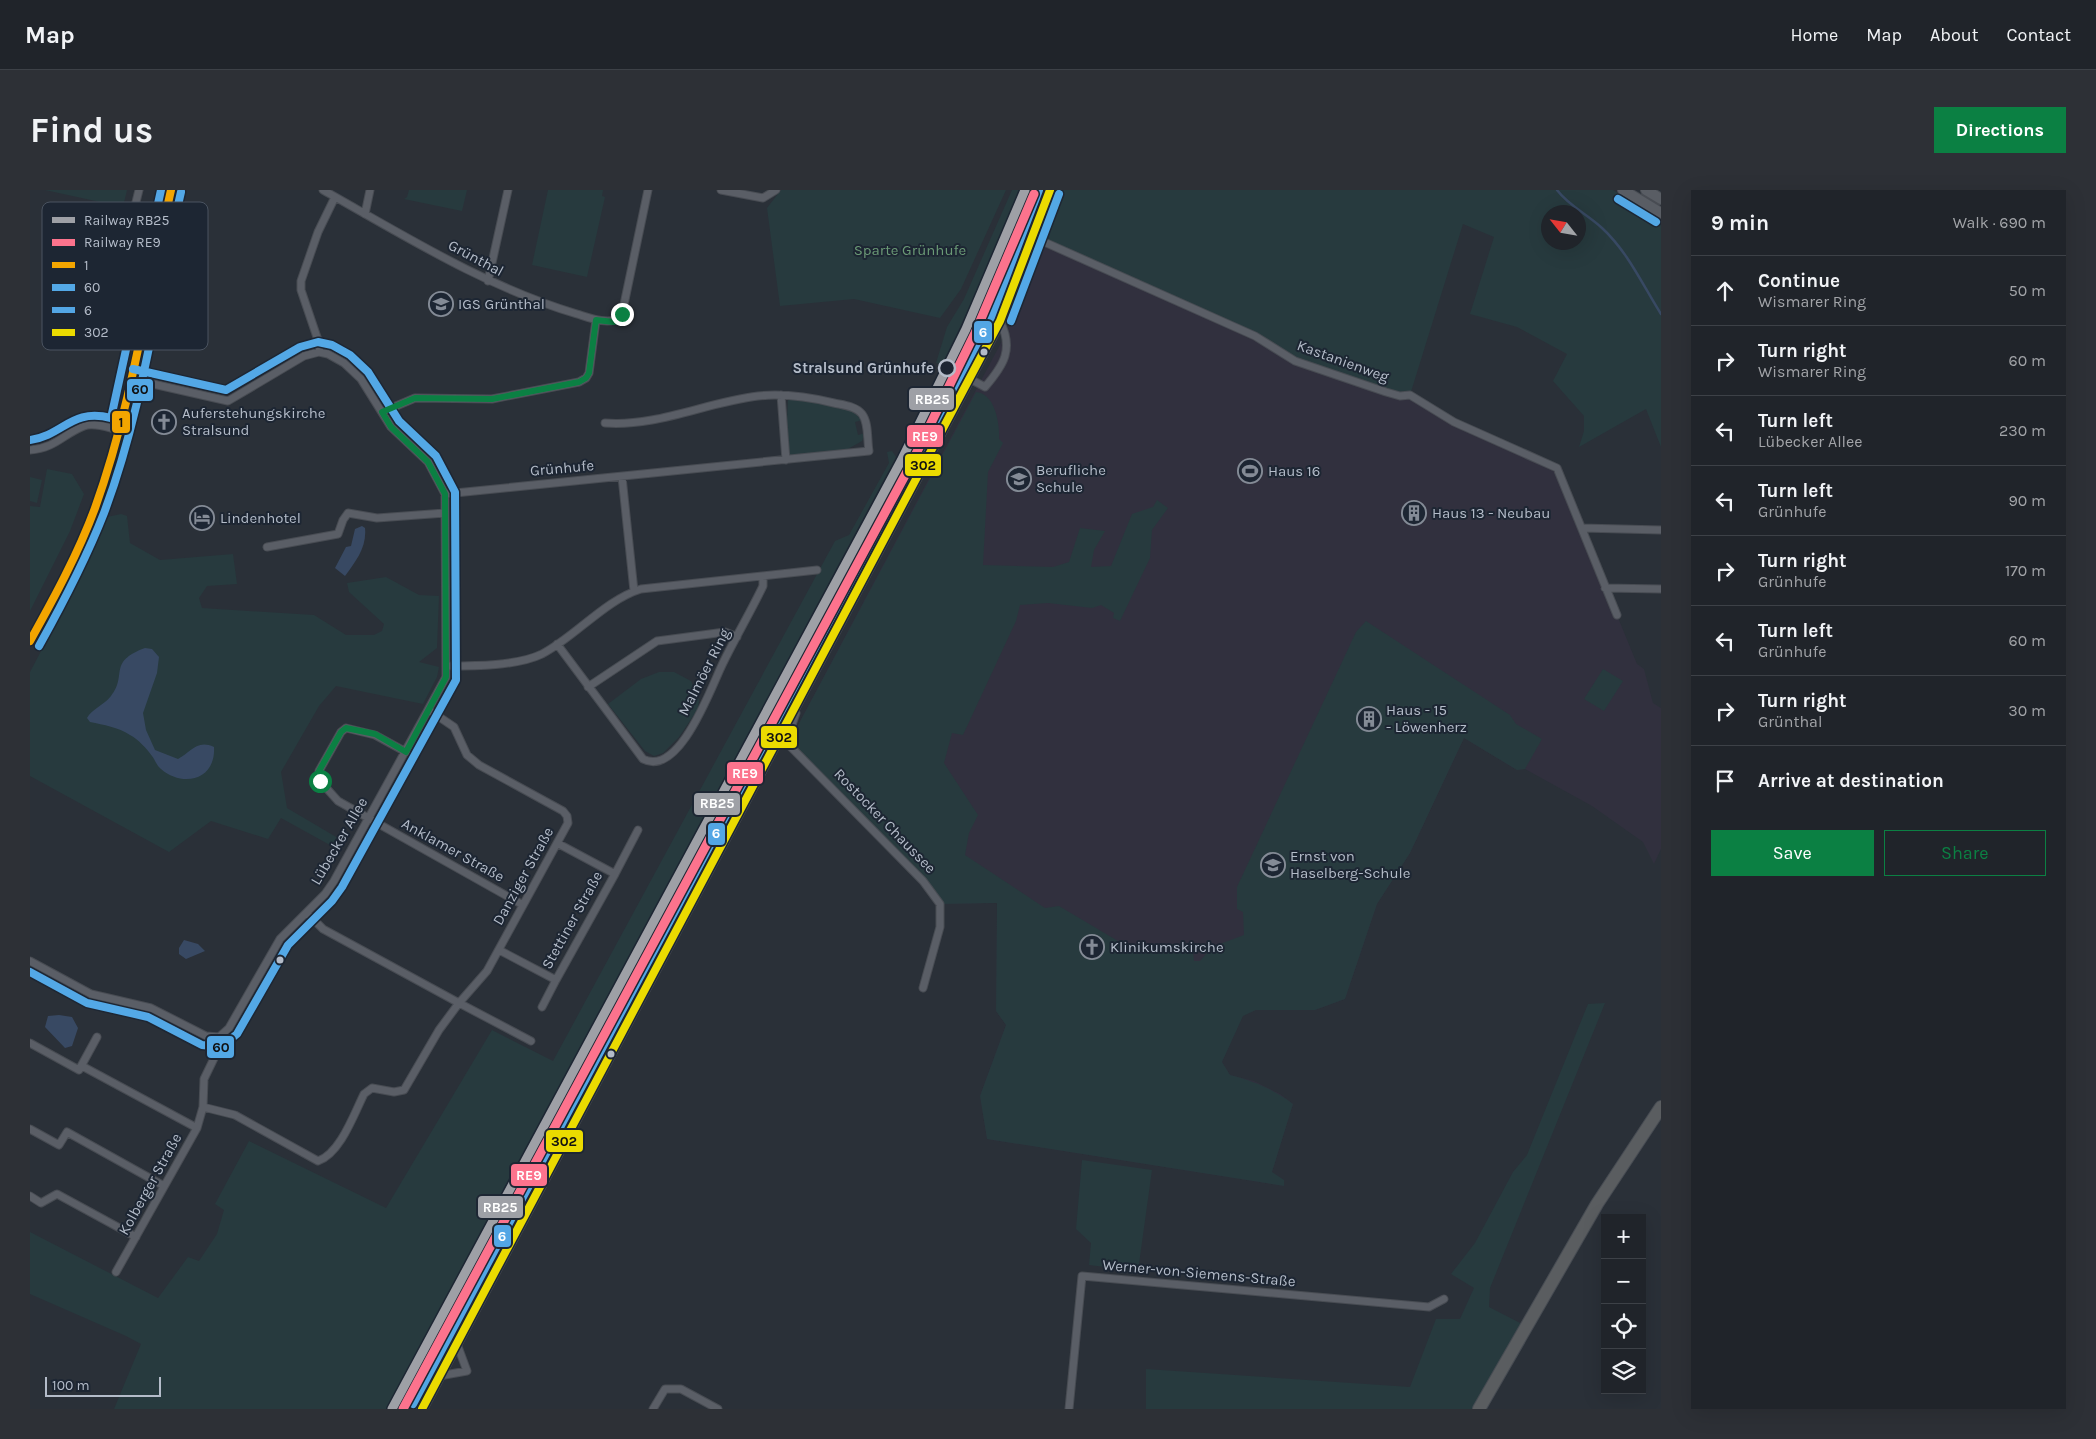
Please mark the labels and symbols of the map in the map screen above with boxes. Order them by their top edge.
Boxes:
legend [42,202,208,350]
north arrow [1541,205,1586,250]
text: Railway RB25 [84,212,169,229]
text: Railway RE9 [84,234,161,251]
street label: Grünthal [445,236,507,280]
park label: Sparte Grünhufe [854,241,966,259]
text: 1 [84,257,89,274]
text: 60 [84,279,100,296]
school or university icon: IGS Grünthal [428,291,454,317]
place label: IGS Grünthal [458,295,545,313]
text: 6 [84,302,92,319]
route end [611,303,634,326]
line badge: 6 [973,320,993,344]
text: 302 [84,324,109,341]
text: 6 [979,324,987,341]
street label: Kastanienweg [1295,336,1392,386]
unlabelled marker [979,347,989,357]
place label: Stralsund Grünhufe [793,359,934,377]
marker: Stralsund Grünhufe [938,359,956,377]
line badge: 60 [126,378,154,402]
text: 60 [131,381,149,398]
line badge: RB25 [908,387,955,411]
text: RB25 [915,391,949,408]
place label: Auferstehungskirche Stralsund [182,404,326,439]
church icon: Auferstehungskirche Stralsund [151,409,177,435]
line badge: 1 [111,410,131,434]
text: 1 [119,414,124,431]
line badge: RE9 [906,424,944,448]
text: RE9 [912,428,938,445]
line badge: 302 [904,453,942,477]
street label: Grünhufe [529,456,595,480]
text: 302 [910,457,936,474]
sports icon: Haus 16 [1237,458,1263,484]
place label: Berufliche Schule [1036,461,1106,496]
place label: Haus 16 [1268,462,1320,480]
school or university icon: Berufliche Schule [1006,466,1032,492]
building icon: Haus 13 - Neubau [1401,500,1427,526]
place label: Haus 13 - Neubau [1432,504,1550,522]
hotel icon: Lindenhotel [189,505,215,531]
place label: Lindenhotel [220,509,301,527]
street label: Malmöer Ring [674,625,734,719]
place label: Haus - 15 - Löwenherz [1386,701,1467,736]
building icon: Haus - 15 - Löwenherz [1356,706,1382,732]
line badge: 302 [760,725,798,749]
text: 302 [766,729,792,746]
line badge: RE9 [726,761,764,785]
text: RE9 [732,765,758,782]
street label: Rostocker Chaussee [830,765,940,877]
route start [309,770,332,793]
line badge: RB25 [693,792,741,816]
street label: Lübecker Allee [307,794,371,888]
text: RB25 [700,795,734,812]
street label: Anklamer Straße [399,814,507,886]
line badge: 6 [707,822,726,846]
street label: Danziger Straße [489,824,557,928]
text: 6 [712,825,720,842]
place label: Ernst von Haselberg-Schule [1290,847,1410,882]
school or university icon: Ernst von Haselberg-Schule [1260,852,1286,878]
street label: Stettiner Straße [538,868,606,972]
church icon: Klinikumskirche [1079,934,1105,960]
place label: Klinikumskirche [1110,938,1224,956]
unlabelled marker [275,955,285,965]
line badge: 60 [206,1035,235,1059]
text: 60 [212,1039,230,1056]
unlabelled marker [606,1049,616,1059]
line badge: 302 [545,1129,584,1153]
street label: Kolberger Straße [115,1130,185,1238]
text: 302 [551,1133,577,1150]
line badge: RE9 [510,1163,548,1187]
text: RE9 [516,1167,542,1184]
line badge: RB25 [477,1195,524,1219]
text: RB25 [483,1199,517,1216]
line badge: 6 [493,1224,512,1248]
text: 6 [498,1228,506,1245]
street label: Werner-von-Siemens-Straße [1102,1256,1296,1290]
scale bar [45,1374,161,1397]

